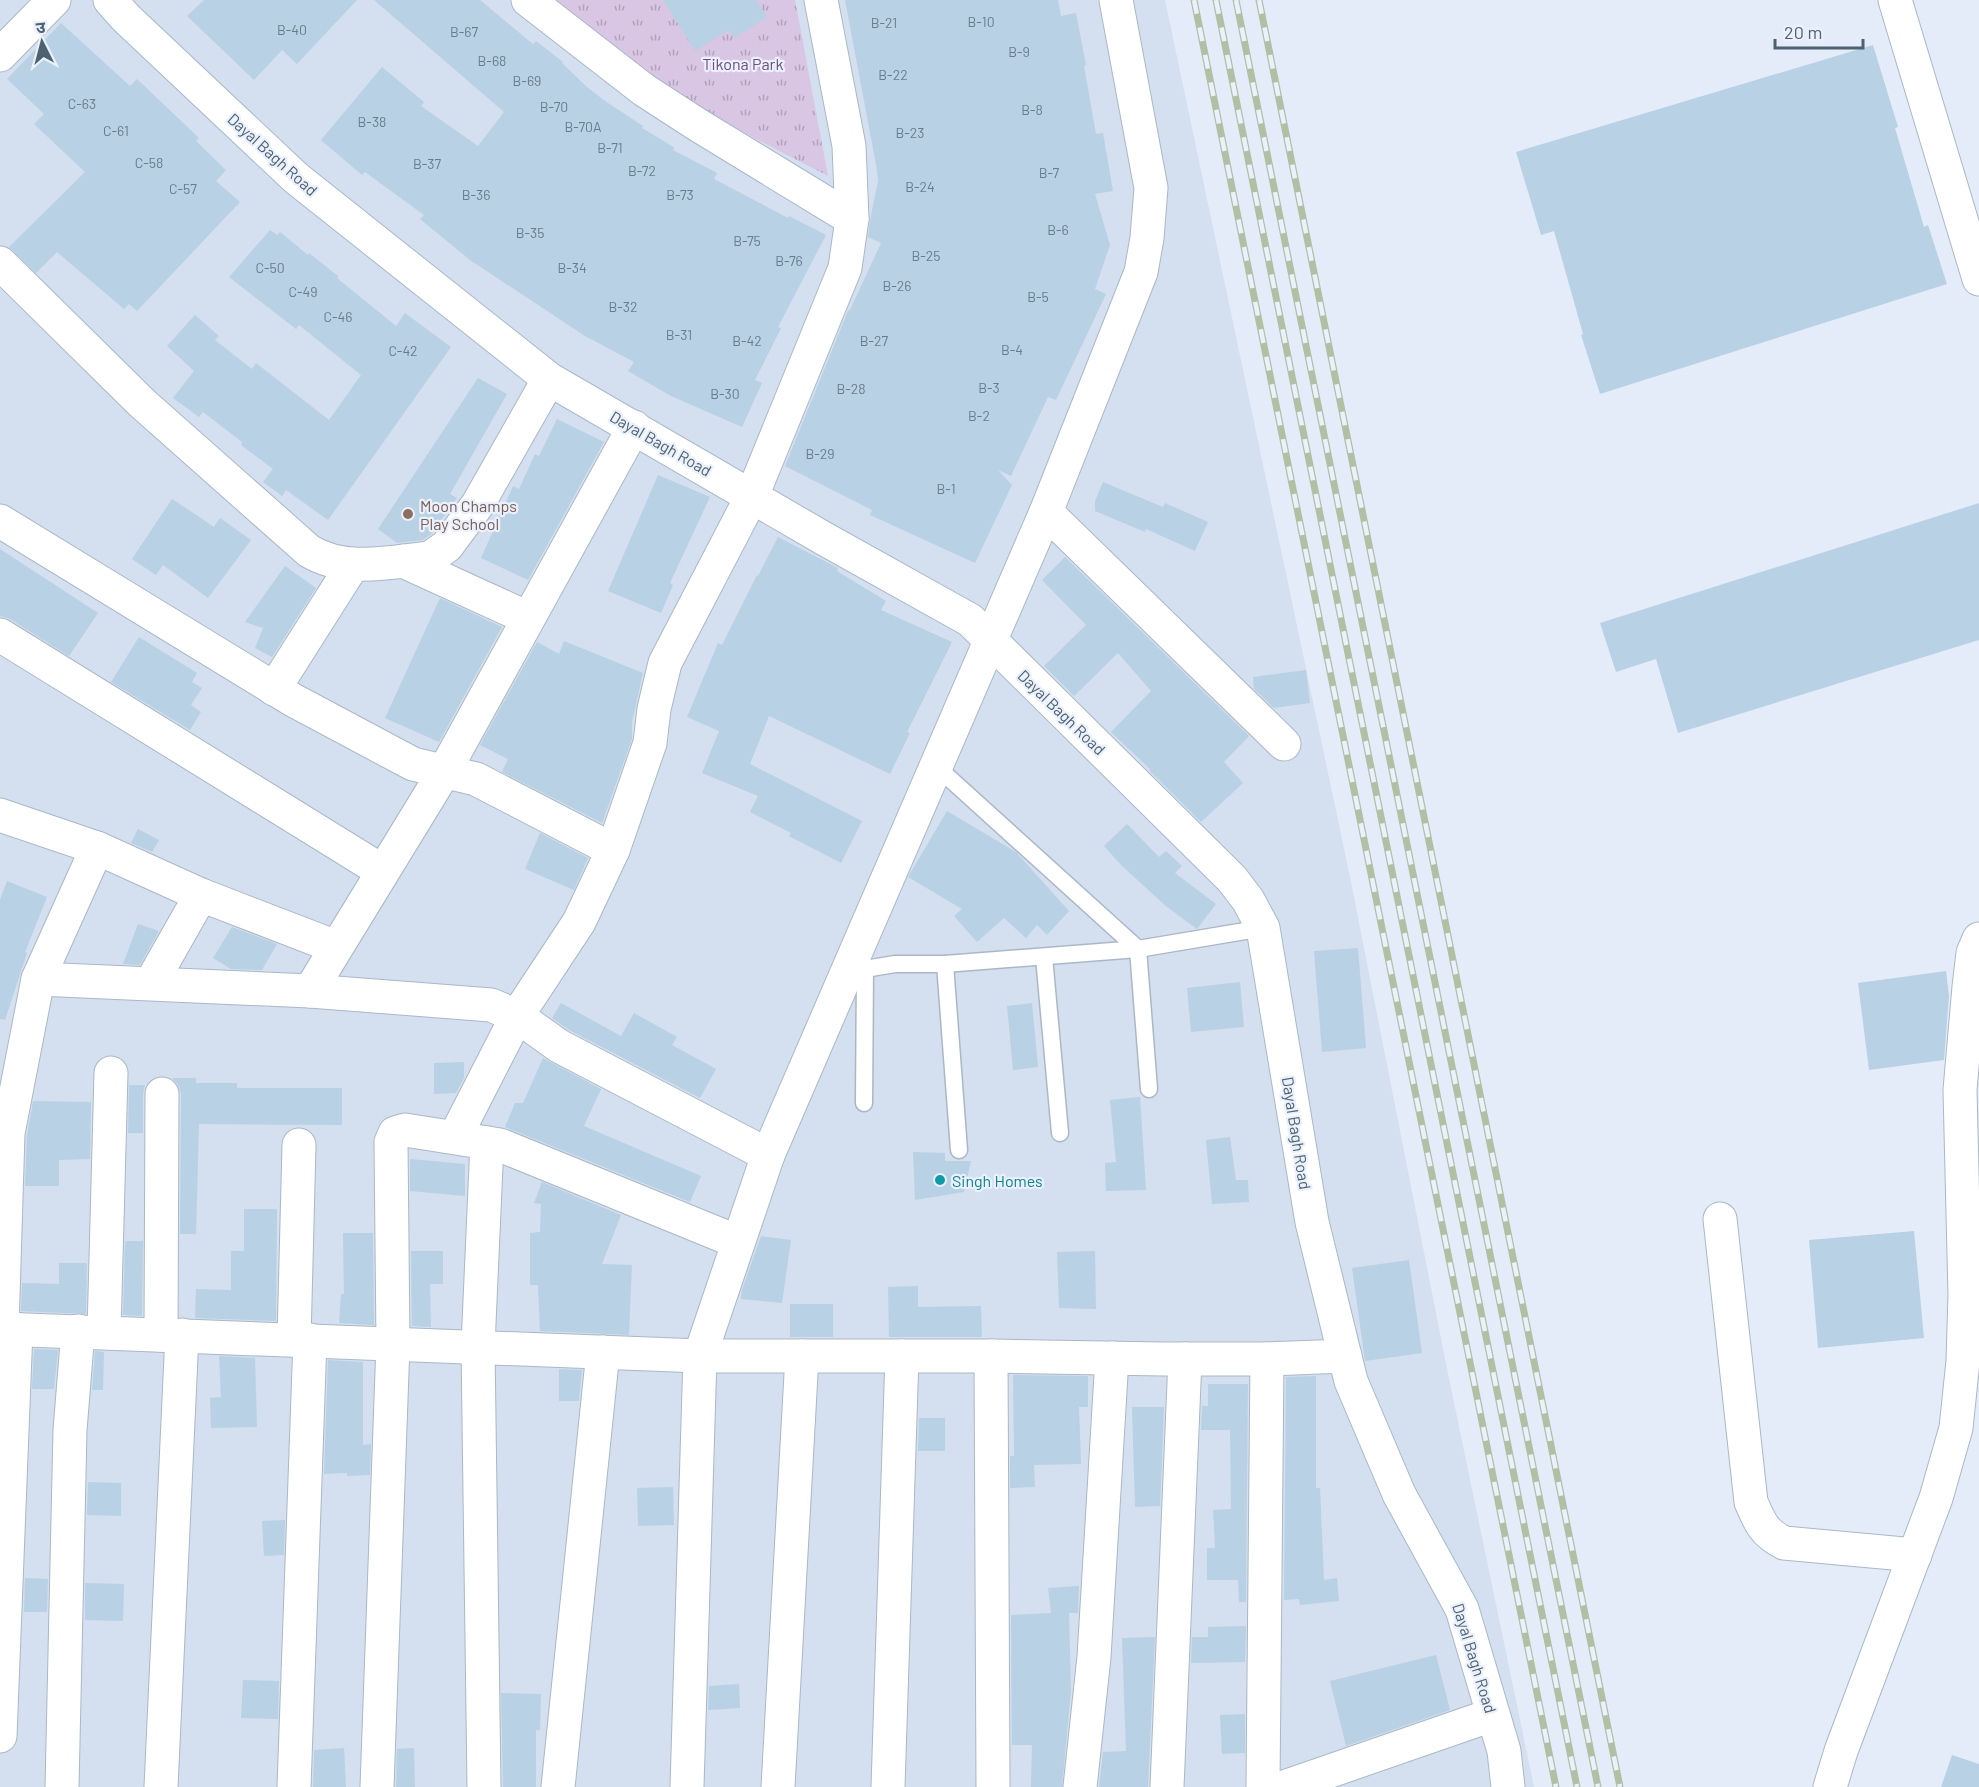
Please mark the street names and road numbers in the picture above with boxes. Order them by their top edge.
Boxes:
street label: Dayal Bagh Road [224,109,322,199]
street label: Dayal Bagh Road [607,406,715,480]
street label: Dayal Bagh Road [1014,666,1110,758]
street label: Dayal Bagh Road [1279,1075,1315,1191]
street label: Dayal Bagh Road [1449,1601,1501,1715]

